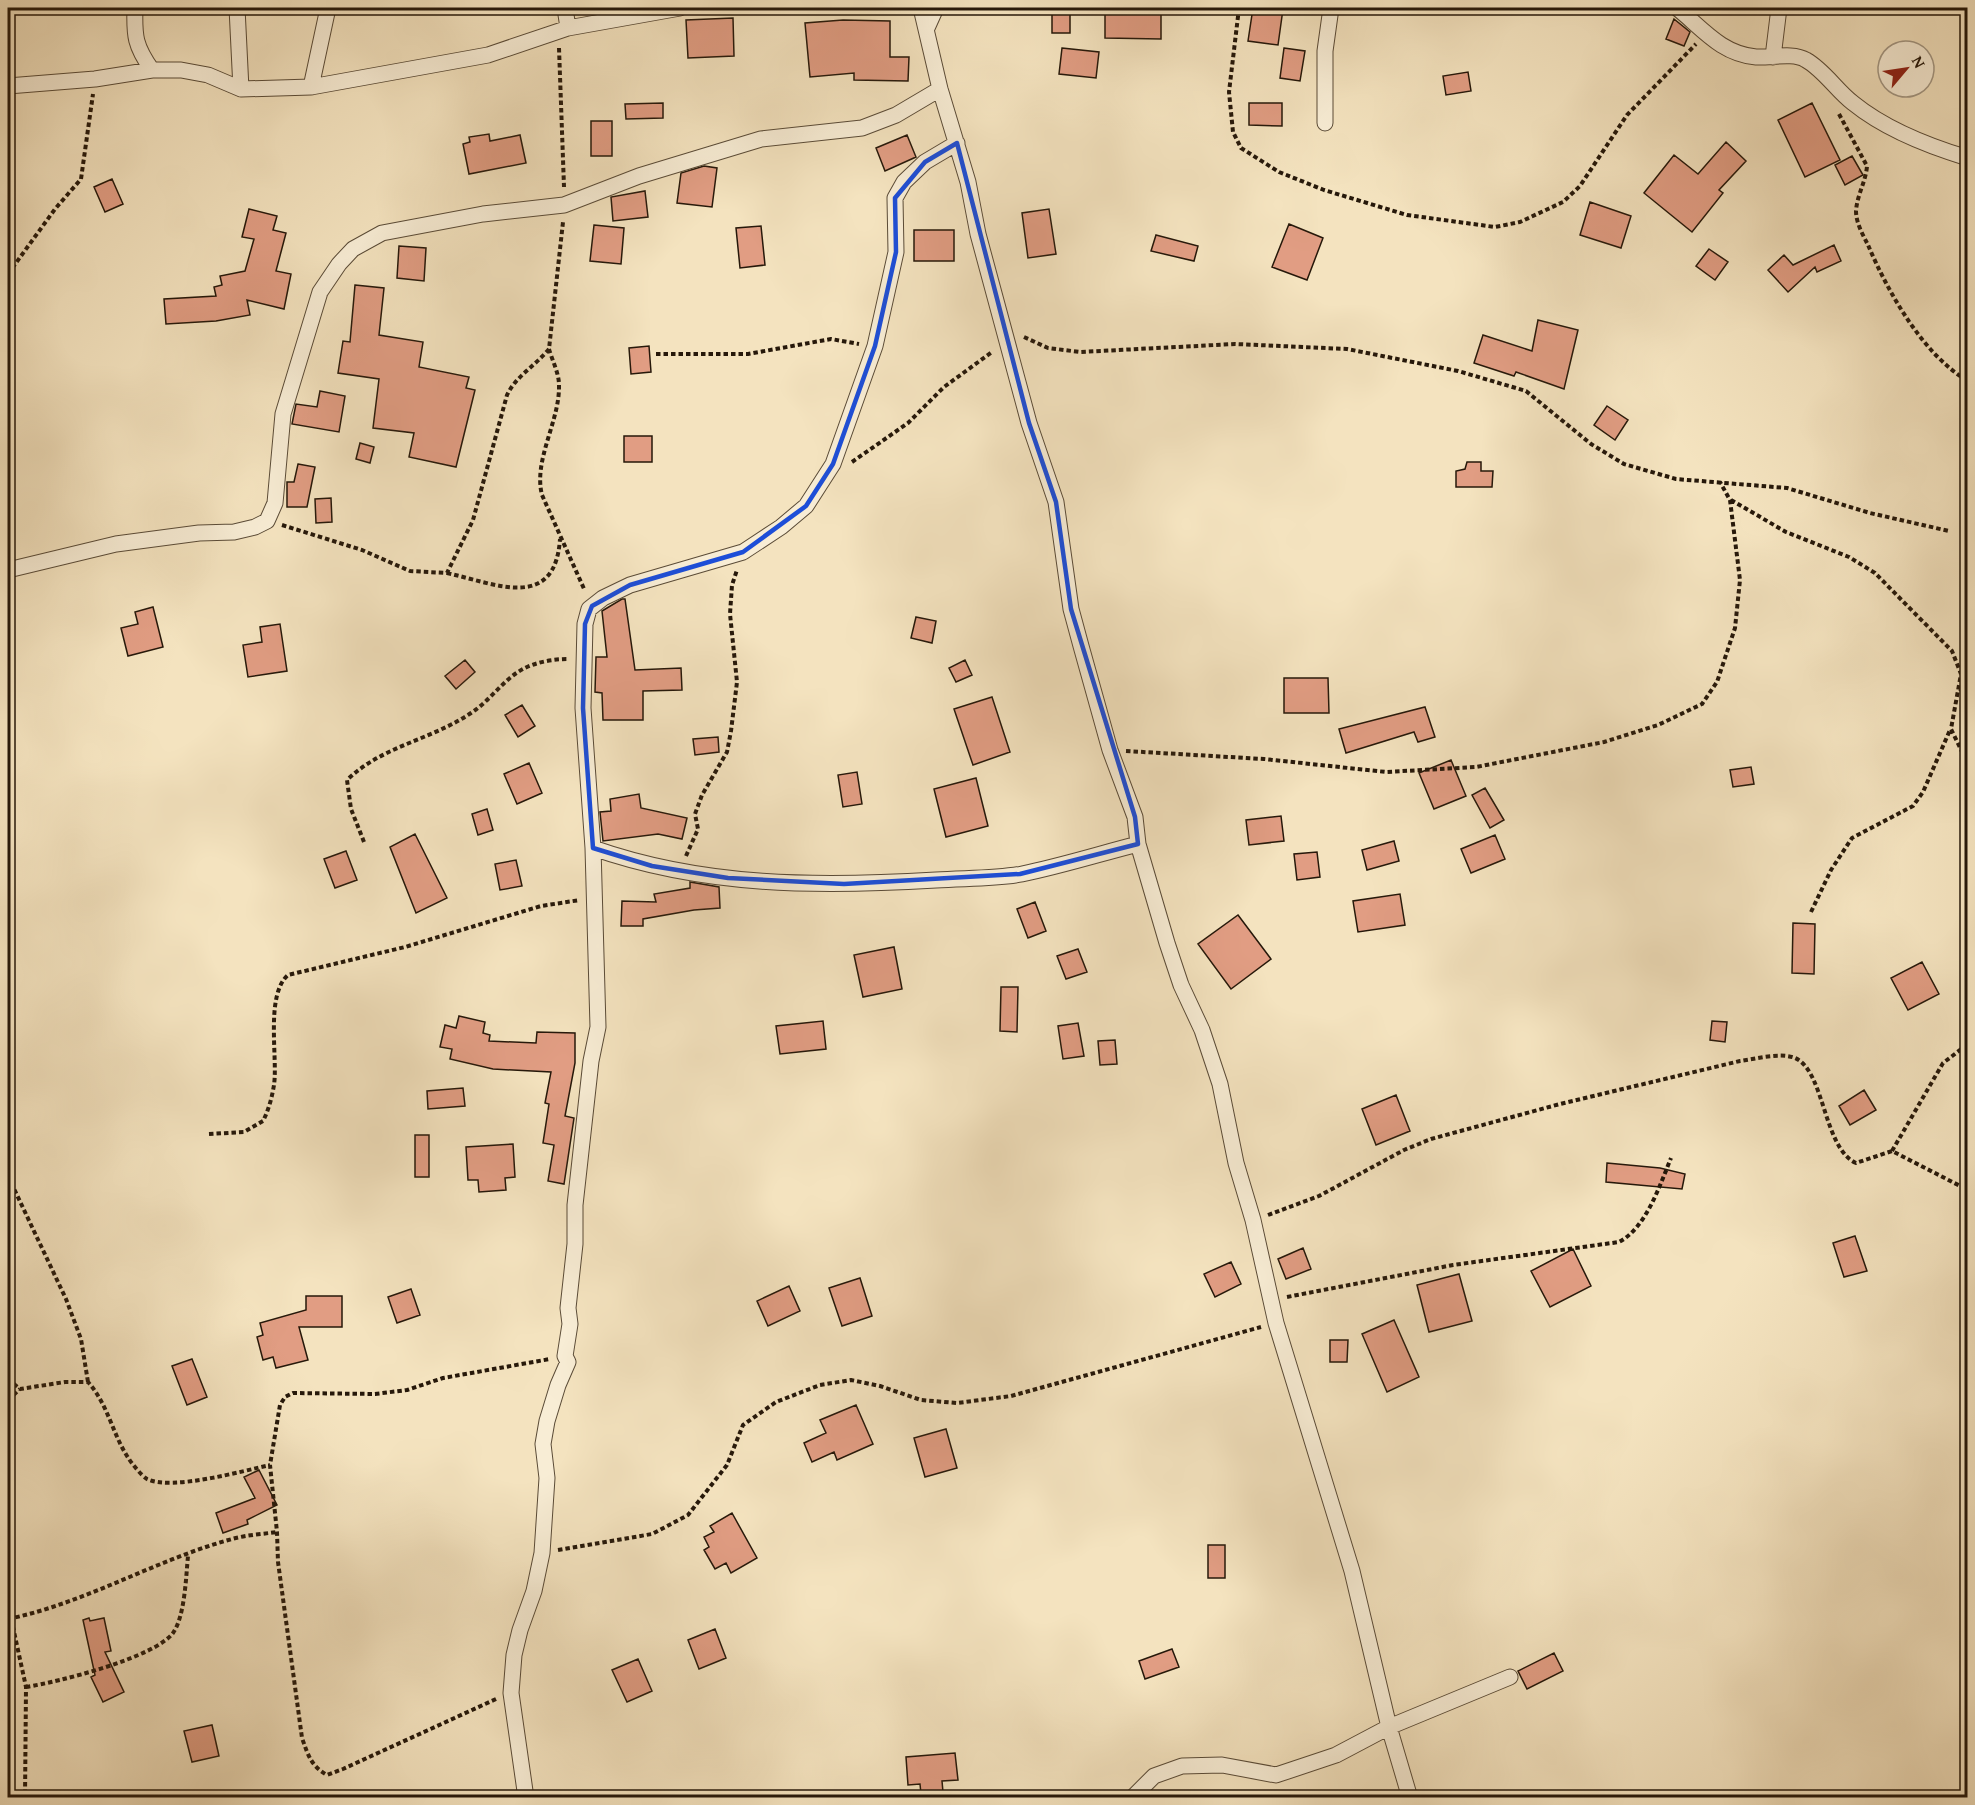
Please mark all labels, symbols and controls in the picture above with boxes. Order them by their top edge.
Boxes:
north arrow [1876,39,1936,99]
text: N [1906,51,1932,72]

